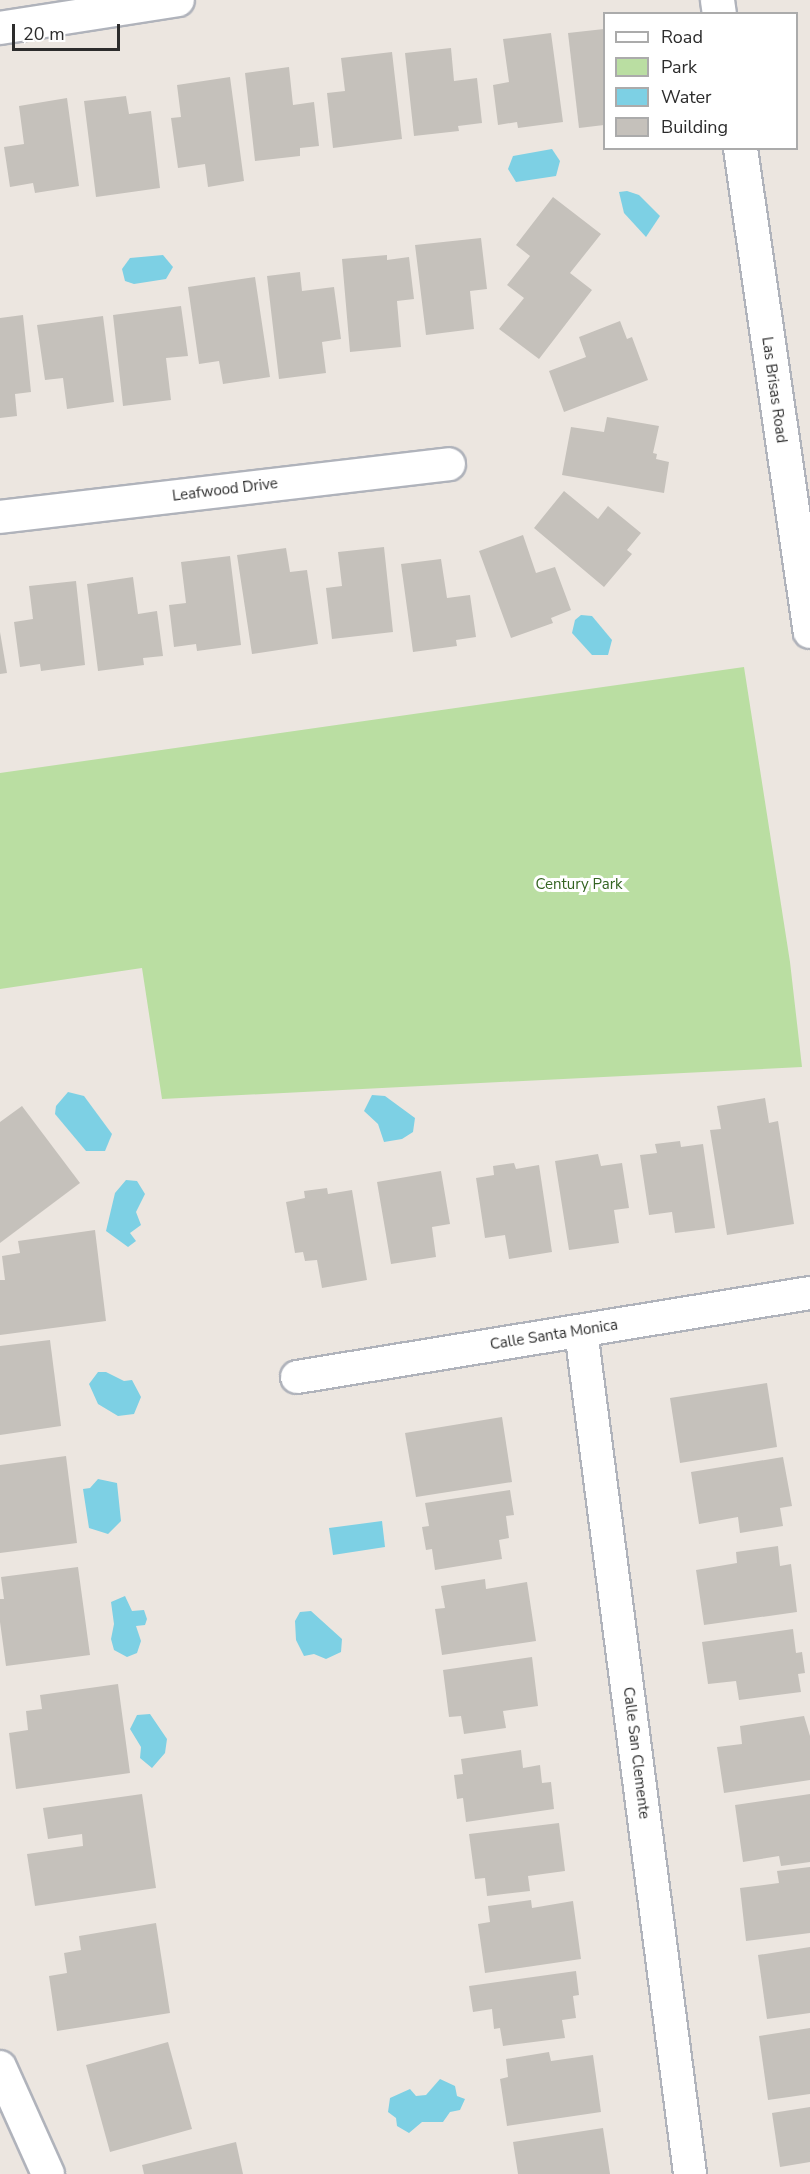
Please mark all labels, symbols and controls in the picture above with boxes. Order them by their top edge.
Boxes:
scale bar [15,12,123,50]
legend [603,12,798,150]
text: 20 m [23,22,65,46]
text: Road [661,25,703,49]
text: Park [661,55,697,79]
text: Water [661,85,712,109]
text: Building [661,115,728,139]
street label: Las Brisas Road [758,336,790,444]
street label: Leafwood Drive [171,475,279,505]
park label: Century Park [535,876,623,894]
street label: Calle Santa Monica [489,1316,619,1354]
street label: Calle San Clemente [619,1686,653,1820]

